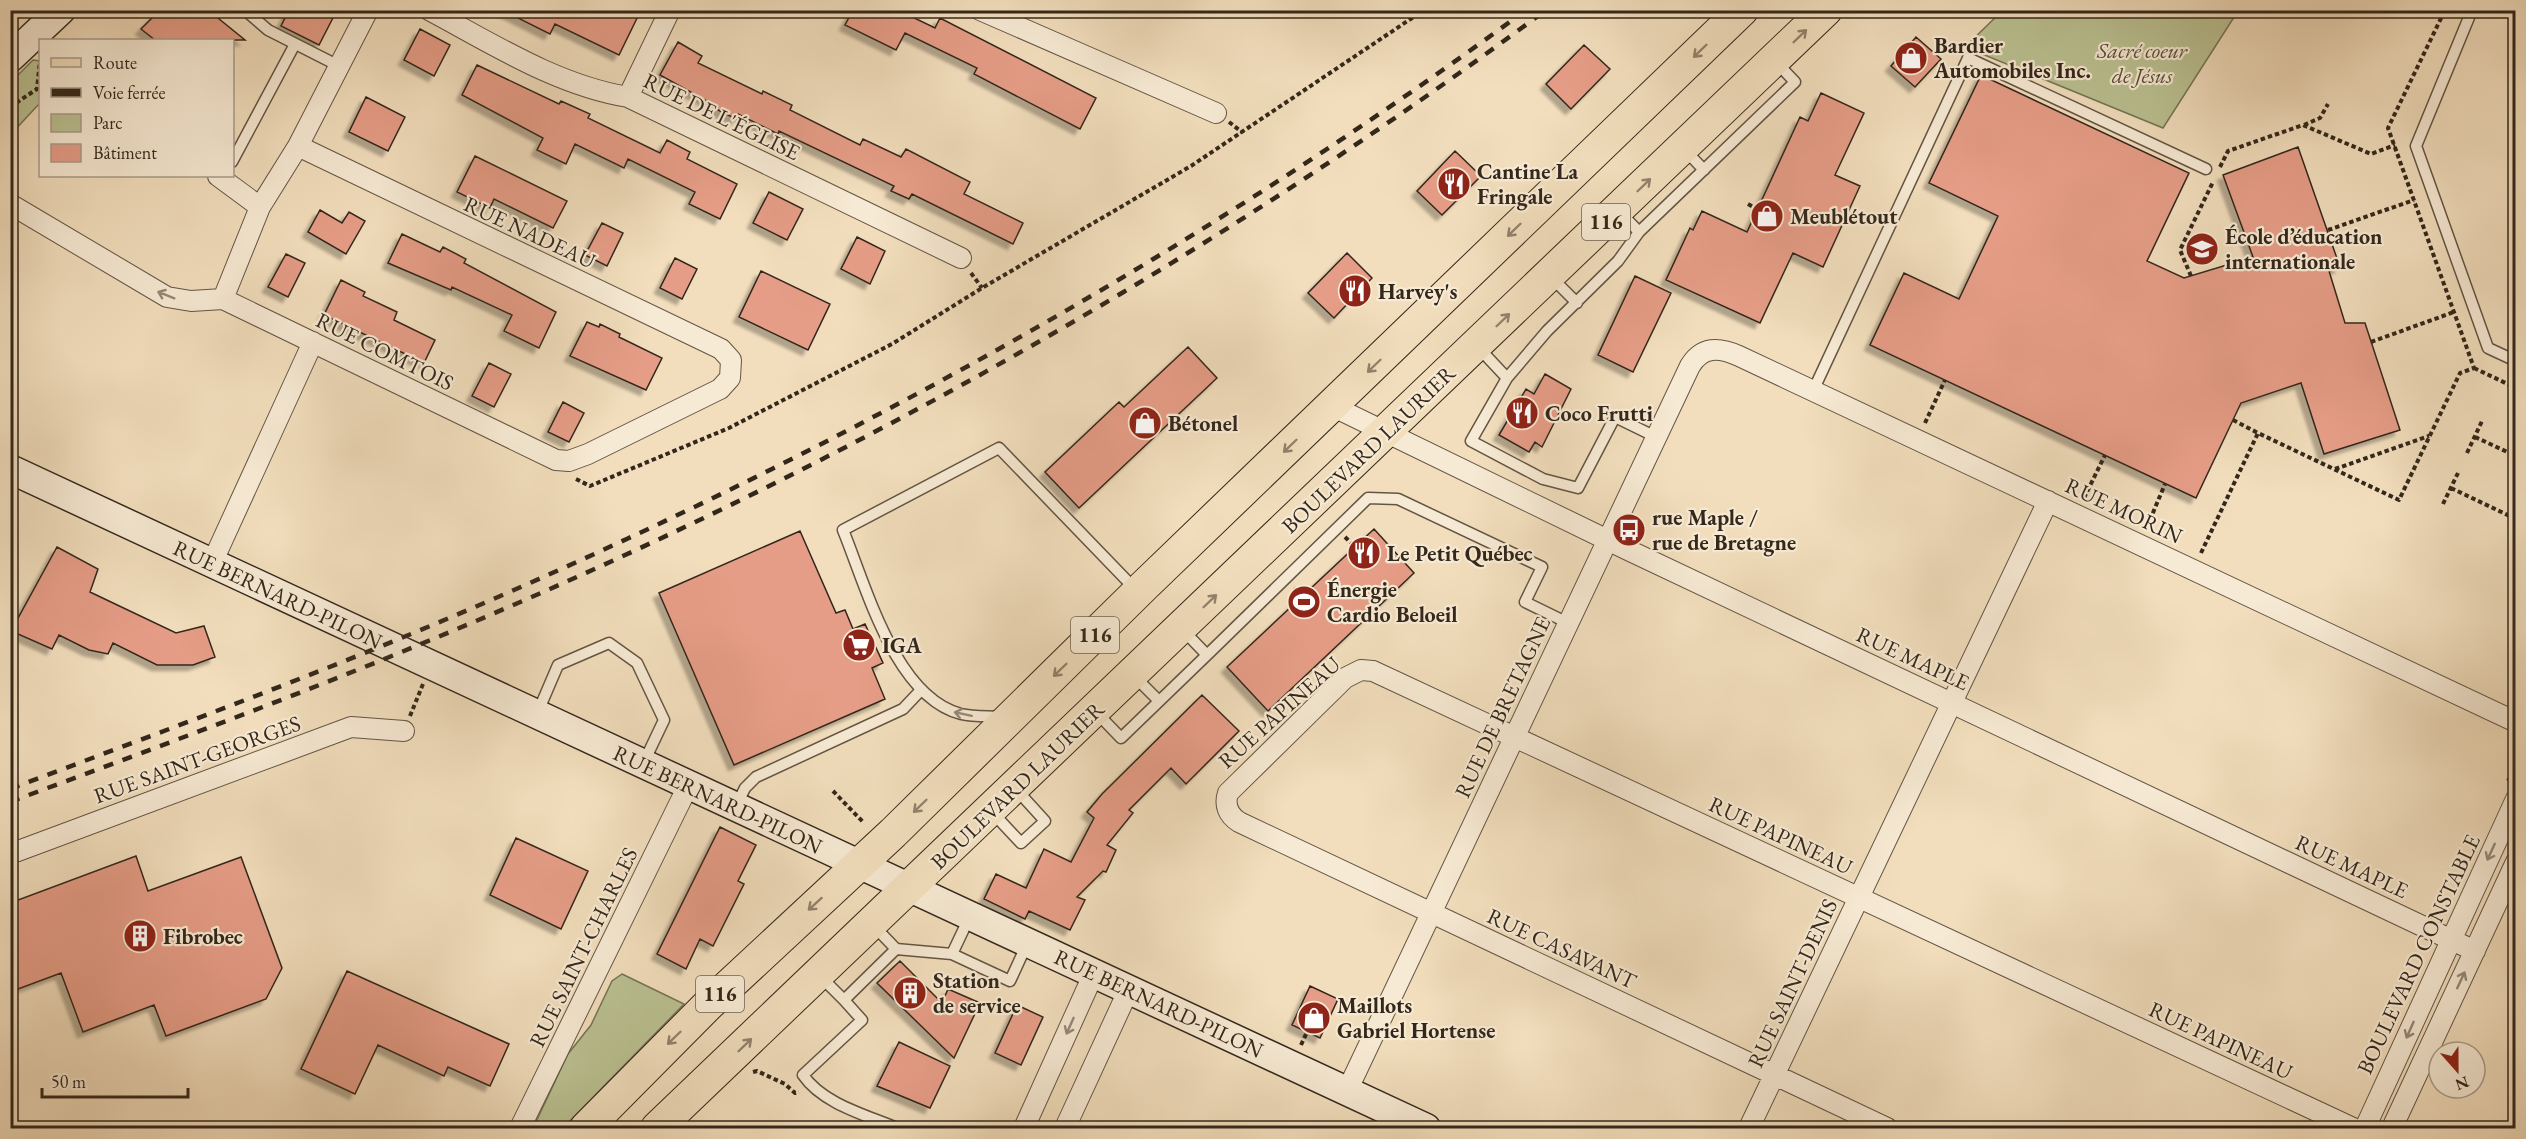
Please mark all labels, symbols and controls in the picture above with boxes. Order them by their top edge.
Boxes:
one-way arrow [1792,28,1807,43]
place label: Bardier Automobiles Inc. [1933,31,2091,85]
park label: Sacré coeur de Jésus [2096,36,2189,90]
legend [39,39,234,177]
shop icon: Bardier Automobiles Inc. [1893,40,1929,76]
one-way arrow [1692,44,1707,58]
text: Route [93,51,137,74]
street label: RUE DE L'ÉGLISE [639,66,805,167]
text: Voie ferrée [93,81,165,104]
text: Parc [93,111,123,134]
text: Bâtiment [93,141,157,164]
place label: Cantine La Fringale [1477,157,1579,211]
restaurant icon: Cantine La Fringale [1436,166,1472,202]
one-way arrow [1636,178,1651,192]
street label: RUE NADEAU [459,189,601,276]
shop icon: Meublétout [1749,198,1785,234]
place label: Meublétout [1790,202,1898,231]
road number: 116 [1582,204,1630,240]
place label: École d’éducation internationale [2225,222,2383,276]
one-way arrow [1507,223,1522,237]
school or university icon: École d’éducation internationale [2184,231,2220,267]
restaurant icon: Harvey's [1337,273,1373,309]
place label: Harvey's [1378,277,1458,306]
one-way arrow [157,289,175,300]
street label: RUE COMTOIS [311,306,458,397]
one-way arrow [1496,313,1511,327]
one-way arrow [1366,358,1381,373]
street label: BOULEVARD LAURIER [1275,359,1462,540]
restaurant icon: Coco Frutti [1504,395,1540,431]
place label: Coco Frutti [1545,399,1653,428]
shop icon: Bétonel [1127,405,1163,441]
place label: Bétonel [1168,409,1238,438]
one-way arrow [1283,439,1298,453]
street label: RUE MORIN [2061,471,2187,550]
place label: rue Maple / rue de Bretagne [1652,503,1796,557]
bus stop icon: rue Maple / rue de Bretagne [1611,512,1647,548]
street label: RUE BERNARD-PILON [169,533,387,656]
restaurant icon: Le Petit Québec [1346,535,1382,571]
place label: Le Petit Québec [1387,539,1533,568]
place label: Énergie Cardio Beloeil [1327,575,1458,629]
sports icon: Énergie Cardio Beloeil [1286,584,1322,620]
one-way arrow [1202,594,1217,608]
street label: RUE DE BRETAGNE [1448,612,1557,802]
road number: 116 [1071,617,1119,653]
street label: RUE MAPLE [1852,620,1974,697]
supermarket icon: IGA [841,627,877,663]
place label: IGA [882,631,922,660]
street label: RUE PAPINEAU [1212,649,1347,775]
one-way arrow [1052,662,1067,677]
street label: BOULEVARD LAURIER [924,695,1111,876]
one-way arrow [954,707,973,719]
street label: RUE SAINT-GEORGES [90,709,305,810]
street label: RUE BERNARD-PILON [609,738,827,861]
street label: RUE PAPINEAU [1704,790,1858,882]
one-way arrow [913,799,928,814]
street label: RUE MAPLE [2291,828,2413,905]
street label: BOULEVARD CONSTABLE [2350,830,2487,1079]
street label: RUE SAINT-CHARLES [523,843,644,1052]
one-way arrow [2484,843,2496,861]
street label: RUE SAINT-DENIS [1741,894,1844,1072]
one-way arrow [808,897,823,911]
street label: RUE CASAVANT [1483,901,1641,996]
building icon: Fibrobec [122,918,158,954]
place label: Fibrobec [163,922,243,951]
street label: RUE BERNARD-PILON [1050,942,1268,1065]
place label: Station de service [933,966,1021,1020]
one-way arrow [2456,972,2467,990]
building icon: Station de service [892,975,928,1011]
road number: 116 [696,976,744,1012]
place label: Maillots Gabriel Hortense [1337,991,1495,1045]
street label: RUE PAPINEAU [2144,995,2298,1087]
shop icon: Maillots Gabriel Hortense [1296,1000,1332,1036]
one-way arrow [1064,1016,1075,1035]
one-way arrow [2403,1020,2415,1038]
one-way arrow [667,1031,682,1045]
one-way arrow [737,1038,752,1052]
north arrow [2427,1040,2487,1100]
scale bar [42,1061,188,1099]
text: 50 m [51,1070,86,1093]
text: N [2452,1071,2472,1096]

